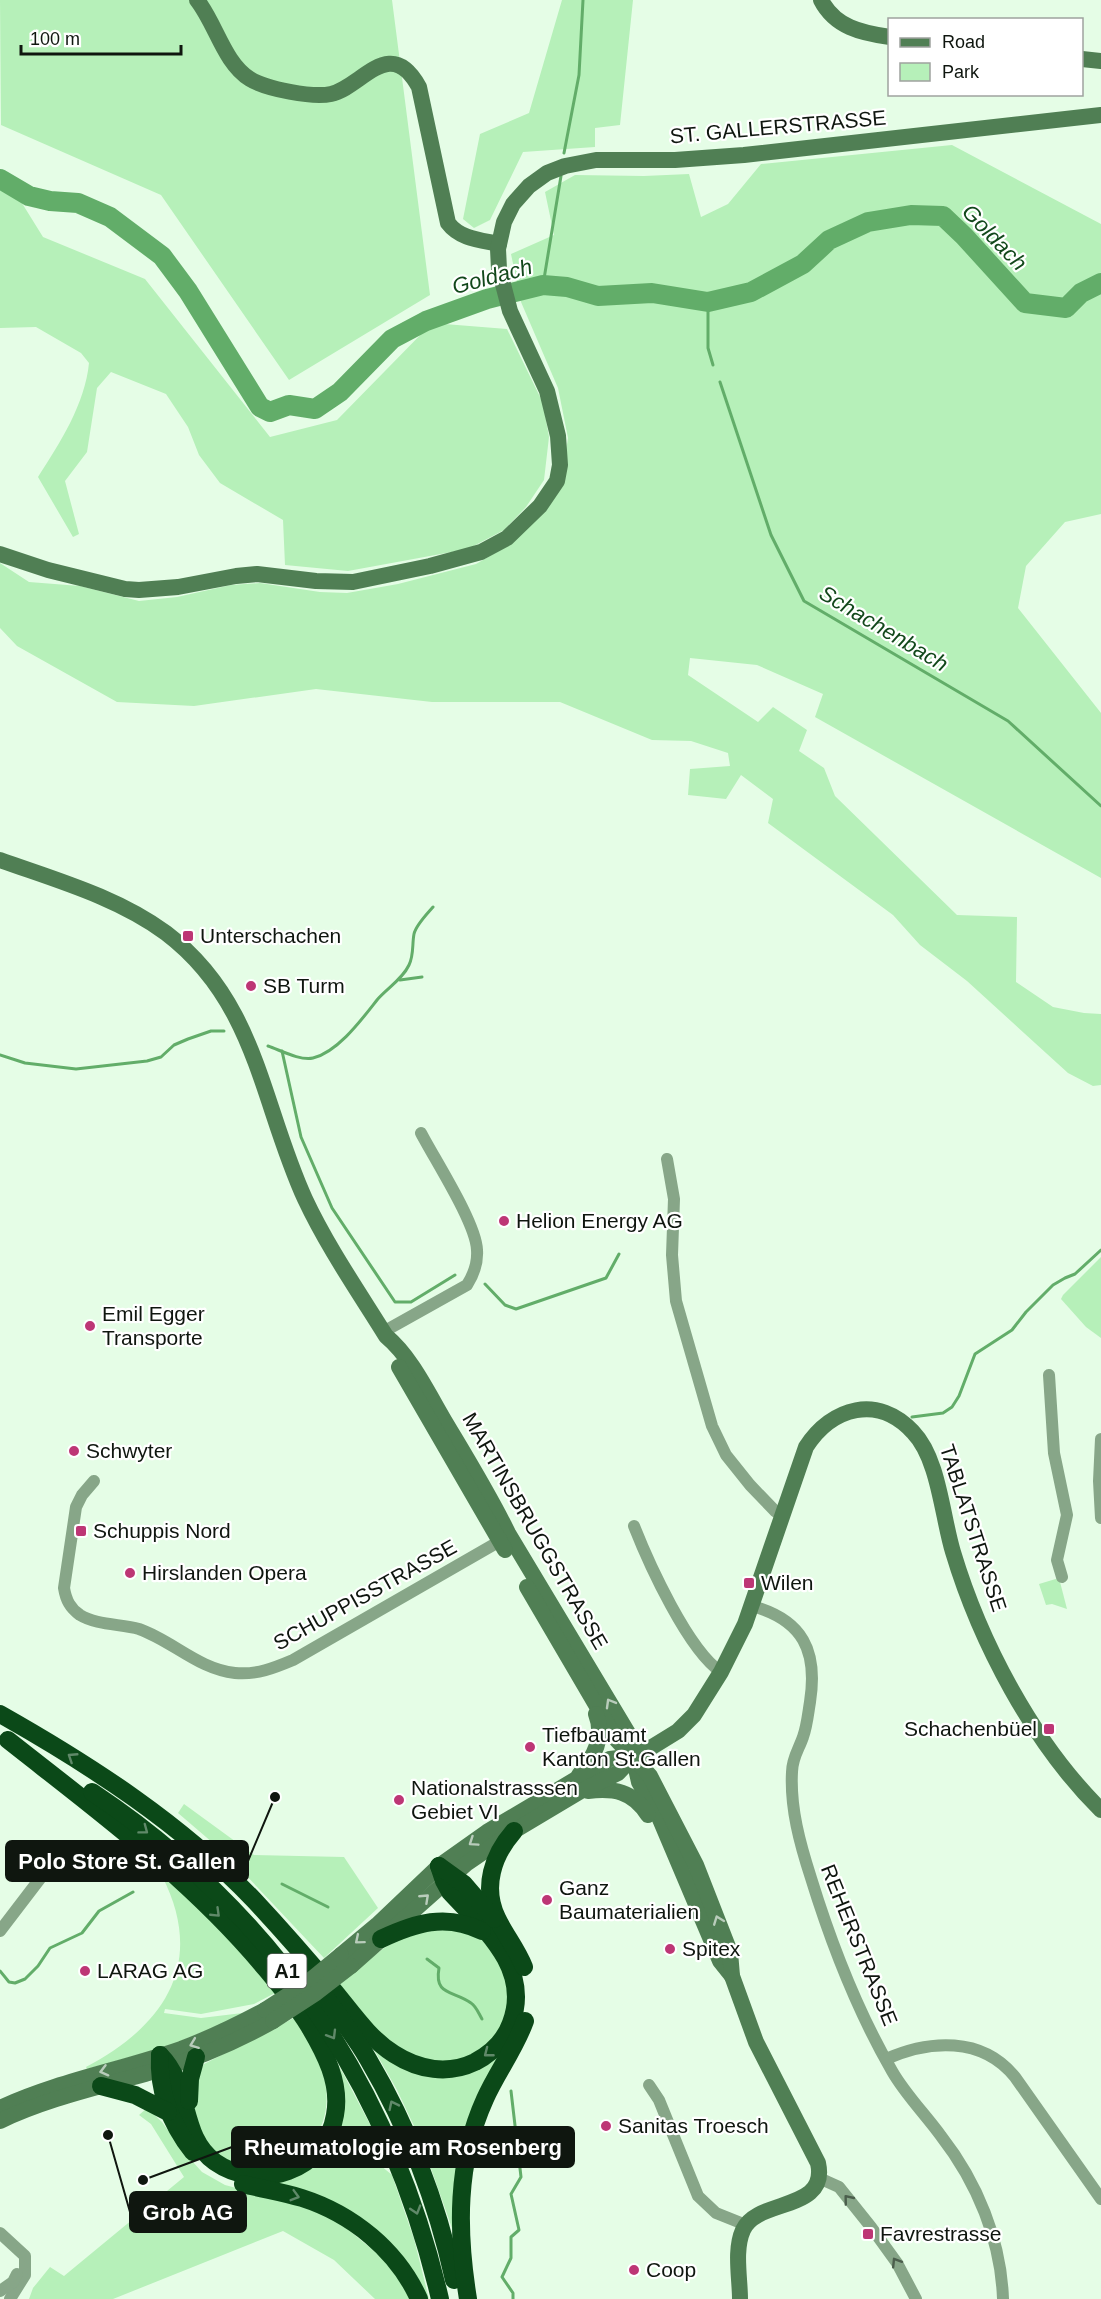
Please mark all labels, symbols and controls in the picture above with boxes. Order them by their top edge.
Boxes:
scale bar [21,18,182,56]
legend [888,18,1083,96]
text: 100 m [30,29,80,49]
text: Road [942,32,985,52]
text: Park [942,62,980,82]
street label: ST. GALLERSTRASSE [669,106,887,147]
water label: Goldach [957,199,1032,276]
water label: Goldach [449,254,535,299]
water label: Schachenbach [815,580,953,677]
place label: Unterschachen [200,924,341,947]
marker: Unterschachen [181,929,195,943]
place label: SB Turm [263,974,345,997]
marker: SB Turm [244,979,258,993]
place label: Helion Energy AG [516,1209,683,1232]
marker: Helion Energy AG [497,1214,511,1228]
place label: Emil Egger Transporte [102,1302,205,1349]
marker: Emil Egger Transporte [83,1319,97,1333]
street label: MARTINSBRUGGSTRASSE [458,1408,613,1653]
place label: Schwyter [86,1439,172,1462]
street label: TABLATSTRASSE [936,1441,1011,1614]
marker: Schwyter [67,1444,81,1458]
place label: Schuppis Nord [93,1519,231,1542]
marker: Schuppis Nord [74,1524,88,1538]
street label: SCHUPPISSTRASSE [269,1535,460,1654]
place label: Hirslanden Opera [142,1561,307,1584]
marker: Hirslanden Opera [123,1566,137,1580]
place label: Wilen [761,1571,814,1594]
marker: Wilen [742,1576,756,1590]
one-way arrow [606,1699,618,1709]
place label: Schachenbüel [904,1717,1037,1740]
marker: Schachenbüel [1042,1722,1056,1736]
place label: Tiefbauamt Kanton St.Gallen [542,1723,701,1770]
marker: Tiefbauamt Kanton St.Gallen [523,1740,537,1754]
one-way arrow [67,1753,78,1764]
place label: Nationalstrasssen Gebiet VI [411,1776,578,1823]
marker: Nationalstrasssen Gebiet VI [392,1793,406,1807]
one-way arrow [138,1823,149,1834]
one-way arrow [468,1835,479,1846]
callout: Polo Store St. Gallen [6,1841,248,1881]
text: Polo Store St. Gallen [18,1849,236,1874]
street label: REHERSTRASSE [817,1861,902,2029]
place label: Ganz Baumaterialien [559,1876,699,1923]
marker: Ganz Baumaterialien [540,1893,554,1907]
one-way arrow [418,1895,429,1906]
one-way arrow [209,1906,219,1917]
one-way arrow [713,1915,725,1926]
one-way arrow [355,1933,366,1944]
place label: Spitex [682,1937,741,1960]
marker: Spitex [663,1942,677,1956]
road number: A1 [268,1954,306,1988]
place label: LARAG AG [97,1959,203,1982]
marker: LARAG AG [78,1964,92,1978]
one-way arrow [324,2029,336,2039]
one-way arrow [190,2036,200,2049]
one-way arrow [484,2045,495,2056]
one-way arrow [99,2064,109,2077]
one-way arrow [388,2100,400,2111]
place label: Sanitas Troesch [618,2114,769,2137]
marker: Sanitas Troesch [599,2119,613,2133]
callout: Rheumatologie am Rosenberg [232,2127,574,2167]
text: Rheumatologie am Rosenberg [244,2135,562,2160]
one-way arrow [290,2189,300,2202]
callout: Grob AG [130,2192,246,2232]
one-way arrow [844,2194,855,2205]
text: Grob AG [143,2200,233,2225]
one-way arrow [409,2204,421,2215]
place label: Favrestrasse [880,2222,1001,2245]
marker: Favrestrasse [861,2227,875,2241]
place label: Coop [646,2258,696,2281]
one-way arrow [891,2258,903,2268]
marker: Coop [627,2263,641,2277]

